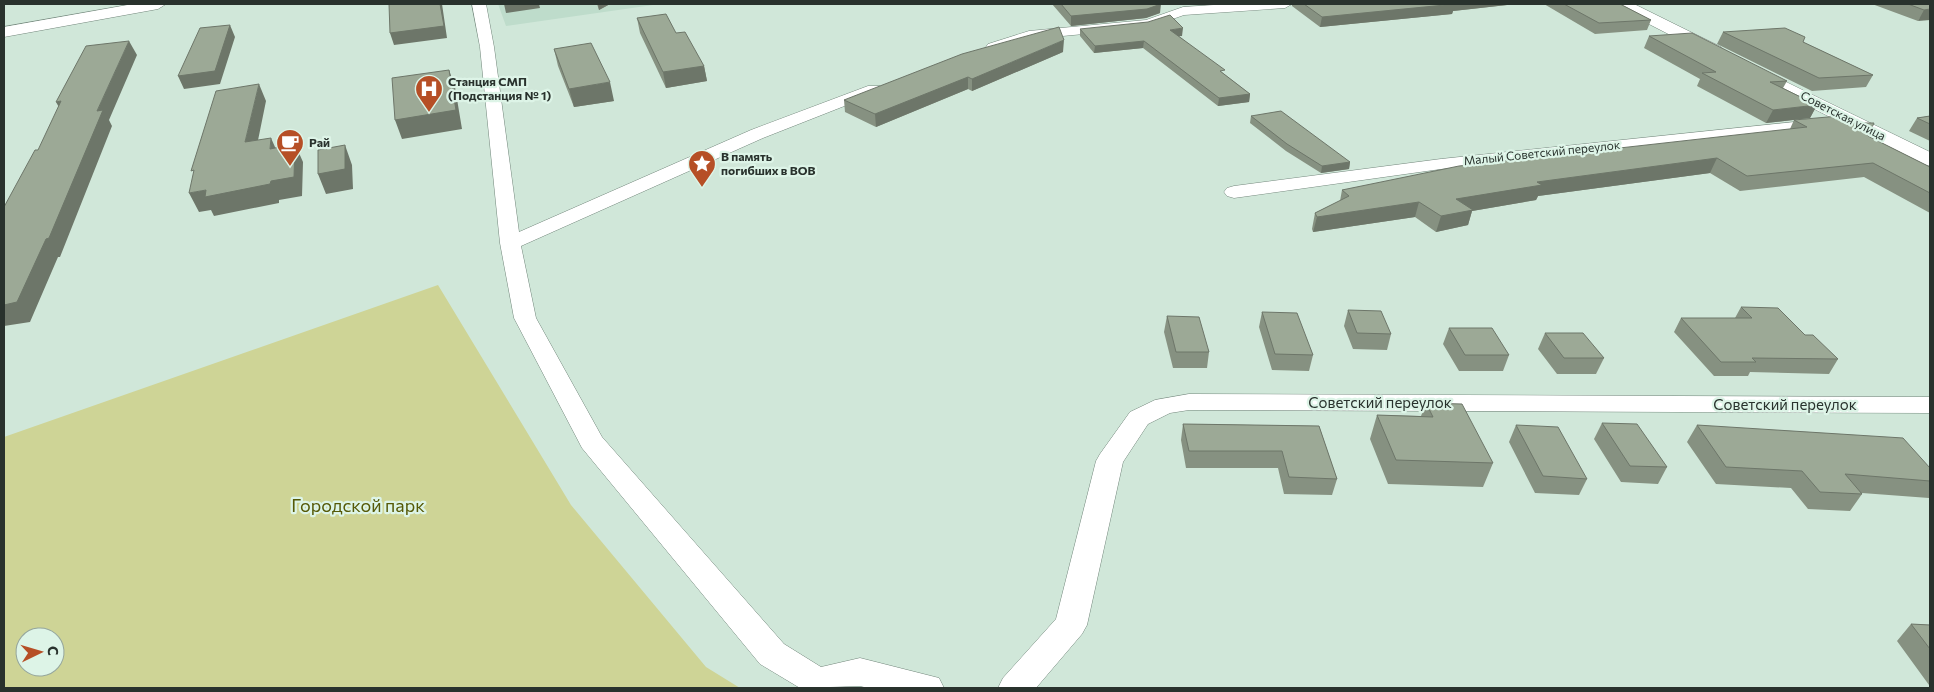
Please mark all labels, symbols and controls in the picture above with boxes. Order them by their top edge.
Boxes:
hospital icon: Станция СМП (Подстанция № 1) [414,74,444,113]
place label: Станция СМП (Подстанция № 1) [448,74,551,102]
street label: Советская улица [1799,88,1888,143]
cafe icon: Рай [275,128,305,167]
place label: Рай [309,135,330,149]
street label: Малый Советский переулок [1463,137,1621,167]
place icon: В память погибших в ВОВ [687,149,717,188]
place label: В память погибших в ВОВ [721,149,815,177]
street label: Советский переулок [1308,393,1452,411]
street label: Советский переулок [1713,395,1857,413]
park label: Городской парк [291,494,425,516]
north arrow [15,627,65,677]
text: С [45,645,62,656]

